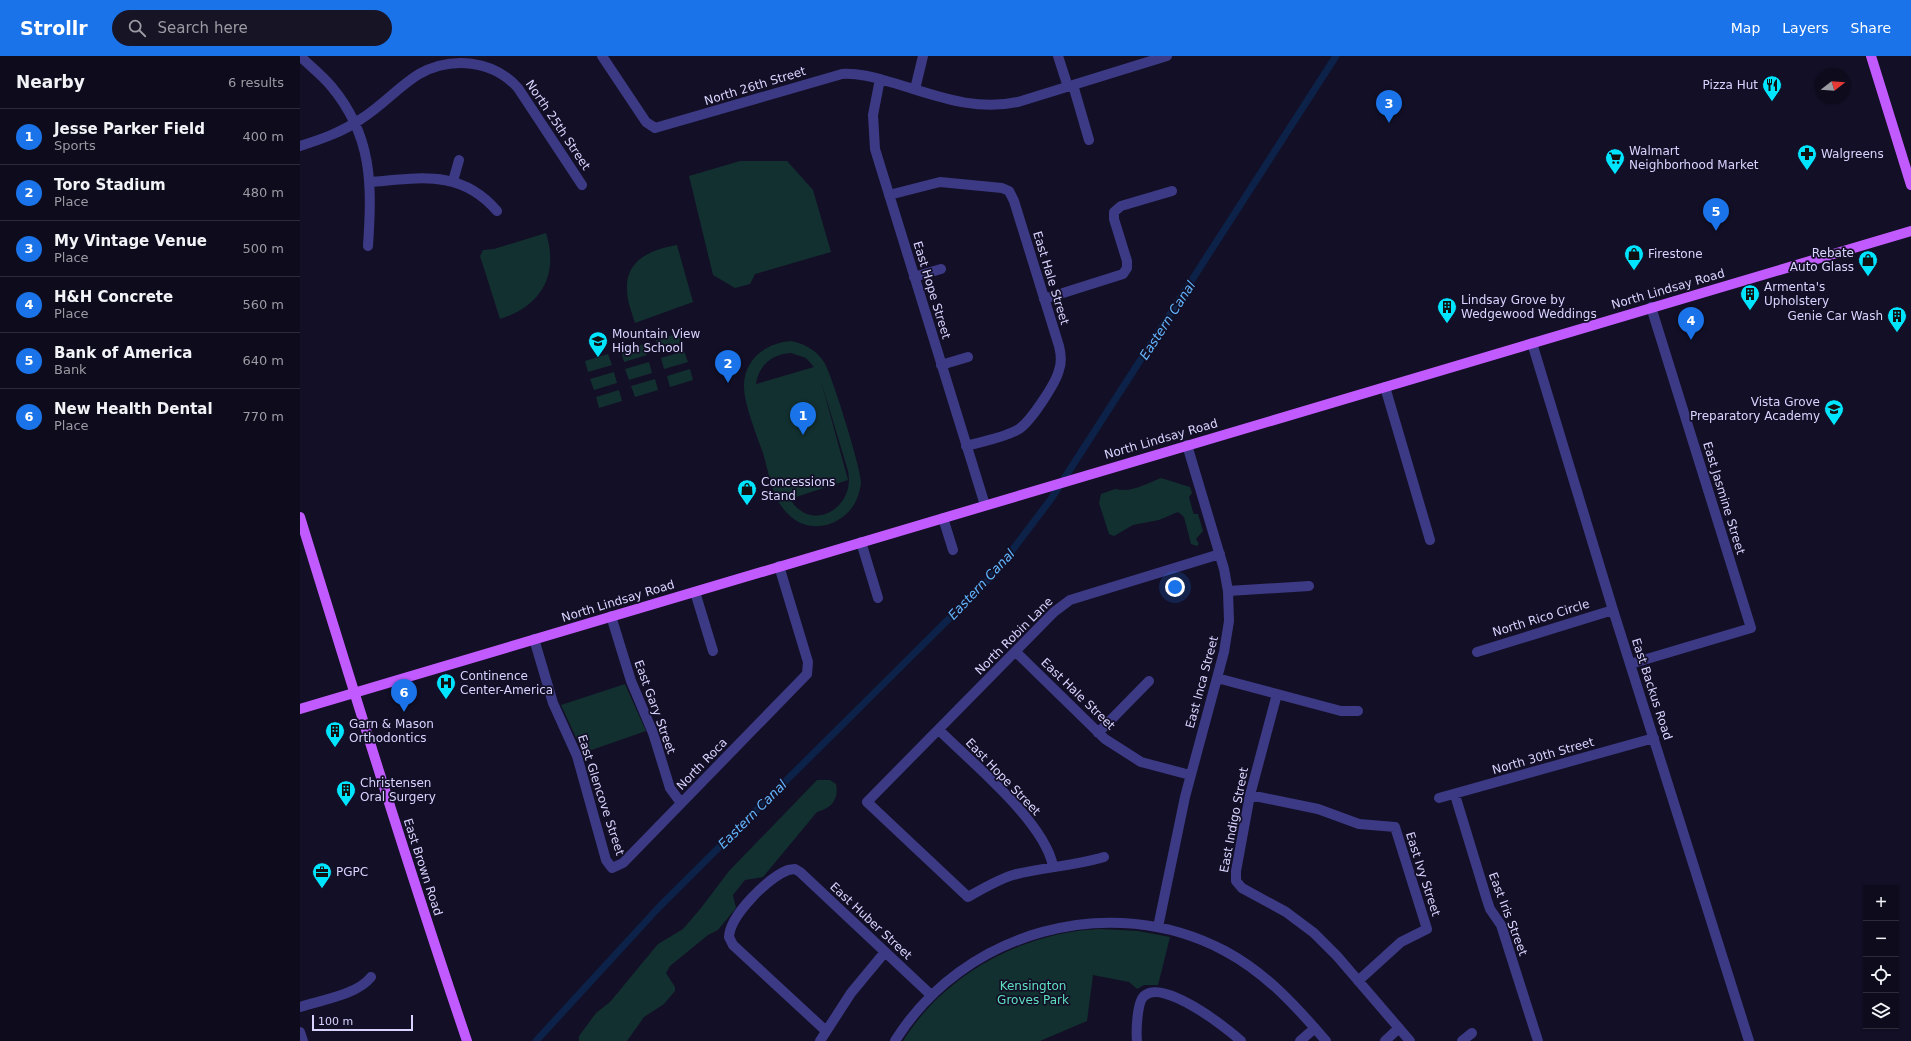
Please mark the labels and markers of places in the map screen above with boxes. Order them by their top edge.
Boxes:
restaurant icon: Pizza Hut [1761,74,1783,102]
place label: Pizza Hut [1703,78,1758,92]
pin: 3 [1376,90,1402,123]
pharmacy icon: Walgreens [1796,143,1818,171]
place label: Walmart Neighborhood Market [1629,144,1759,172]
supermarket icon: Walmart Neighborhood Market [1604,147,1626,175]
place label: Walgreens [1821,147,1884,161]
pin: 5 [1703,198,1729,231]
shop icon: Firestone [1623,243,1645,271]
place label: Rebate Auto Glass [1790,246,1854,274]
place label: Firestone [1648,247,1703,261]
shop icon: Rebate Auto Glass [1857,249,1879,277]
place label: Armenta's Upholstery [1764,280,1829,308]
building icon: Armenta's Upholstery [1739,283,1761,311]
place label: Lindsay Grove by Wedgewood Weddings [1461,293,1597,321]
building icon: Lindsay Grove by Wedgewood Weddings [1436,296,1458,324]
building icon: Genie Car Wash [1886,305,1908,333]
pin: 4 [1678,307,1704,340]
place label: Genie Car Wash [1787,309,1883,323]
place label: Mountain View High School [612,327,700,355]
school or university icon: Mountain View High School [587,330,609,358]
pin: 2 [715,350,741,383]
place label: Vista Grove Preparatory Academy [1690,395,1820,423]
school or university icon: Vista Grove Preparatory Academy [1823,398,1845,426]
pin: 1 [790,402,816,435]
place label: Concessions Stand [761,475,835,503]
shop icon: Concessions Stand [736,478,758,506]
place label: Continence Center-America [460,669,553,697]
hospital icon: Continence Center-America [435,672,457,700]
pin: 6 [391,679,417,712]
place label: Garn & Mason Orthodontics [349,717,434,745]
building icon: Garn & Mason Orthodontics [324,720,346,748]
place label: Christensen Oral Surgery [360,776,436,804]
building icon: Christensen Oral Surgery [335,779,357,807]
office icon: PGPC [311,861,333,889]
place label: PGPC [336,865,368,879]

